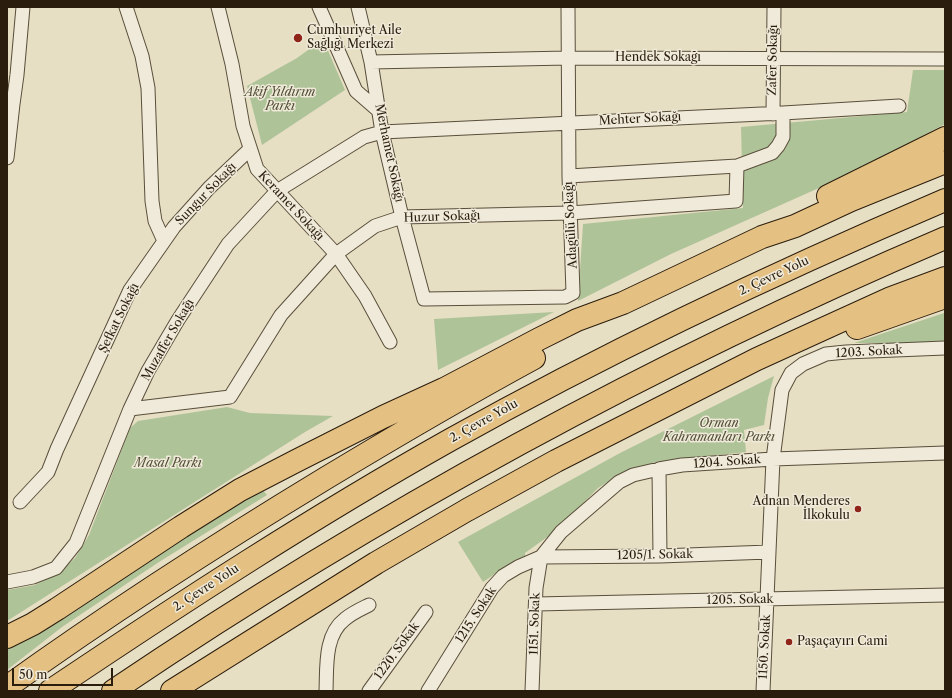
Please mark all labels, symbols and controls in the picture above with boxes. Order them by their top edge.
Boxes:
place label: Cumhuriyet Aile Sağlığı Merkezi [307,24,402,52]
street label: Zafer Sokağı [765,24,781,96]
marker: Cumhuriyet Aile Sağlığı Merkezi [292,32,304,44]
street label: Hendek Sokağı [615,51,701,65]
park label: Akif Yıldırım Parkı [245,86,315,114]
street label: Merhamet Sokağı [372,102,406,204]
street label: Mehter Sokağı [598,110,682,128]
street label: Sungur Sokağı [173,160,239,228]
street label: Keramet Sokağı [255,168,327,244]
street label: Adagülü Sokağı [562,181,580,269]
street label: Huzur Sokağı [403,208,481,226]
street label: 2. Çevre Yolu [737,253,811,299]
street label: Şefkat Sokağı [96,281,142,355]
street label: Muzaffer Sokağı [139,296,197,384]
street label: 1203. Sokak [835,343,903,361]
street label: 2. Çevre Yolu [447,396,521,446]
park label: Orman Kahramanları Parkı [663,417,775,445]
street label: 1204. Sokak [693,452,761,472]
park label: Masal Parkı [134,457,202,471]
place label: Adnan Menderes İlkokulu [752,495,850,523]
marker: Adnan Menderes İlkokulu [853,504,863,514]
street label: 1205/1. Sokak [617,547,693,563]
street label: 2. Çevre Yolu [170,561,242,615]
street label: 1215. Sokak [452,584,500,646]
street label: 1205. Sokak [706,592,774,608]
street label: 1151. Sokak [527,593,543,655]
street label: 1150. Sokak [756,614,774,680]
street label: 1220. Sokak [371,620,423,682]
place label: Paşaçayırı Cami [797,635,888,649]
marker: Paşaçayırı Cami [784,637,794,647]
scale bar [14,660,115,686]
text: 50 m [19,667,48,682]

